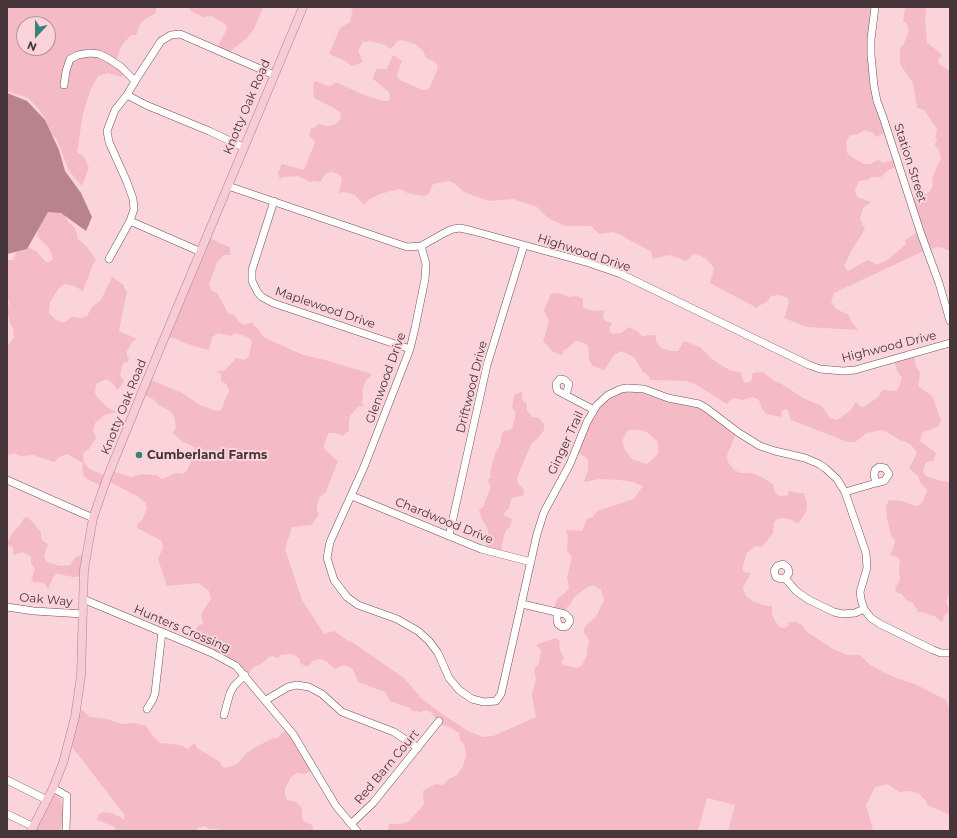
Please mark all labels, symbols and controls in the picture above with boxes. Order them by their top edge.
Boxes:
north arrow [16,16,56,56]
text: N [25,38,39,54]
street label: Knotty Oak Road [221,57,273,157]
street label: Station Street [890,122,930,204]
street label: Highwood Drive [535,231,633,275]
street label: Maplewood Drive [273,284,377,332]
street label: Highwood Drive [840,328,938,366]
street label: Glenwood Drive [363,330,409,426]
street label: Driftwood Drive [454,339,490,435]
street label: Knotty Oak Road [98,357,150,457]
street label: Ginger Trail [545,409,587,477]
place label: Cumberland Farms [147,448,267,462]
marker: Cumberland Farms [134,450,144,460]
street label: Chardwood Drive [393,495,495,547]
street label: Oak Way [19,590,73,610]
street label: Hunters Crossing [132,602,232,656]
street label: Red Barn Court [352,727,422,807]

